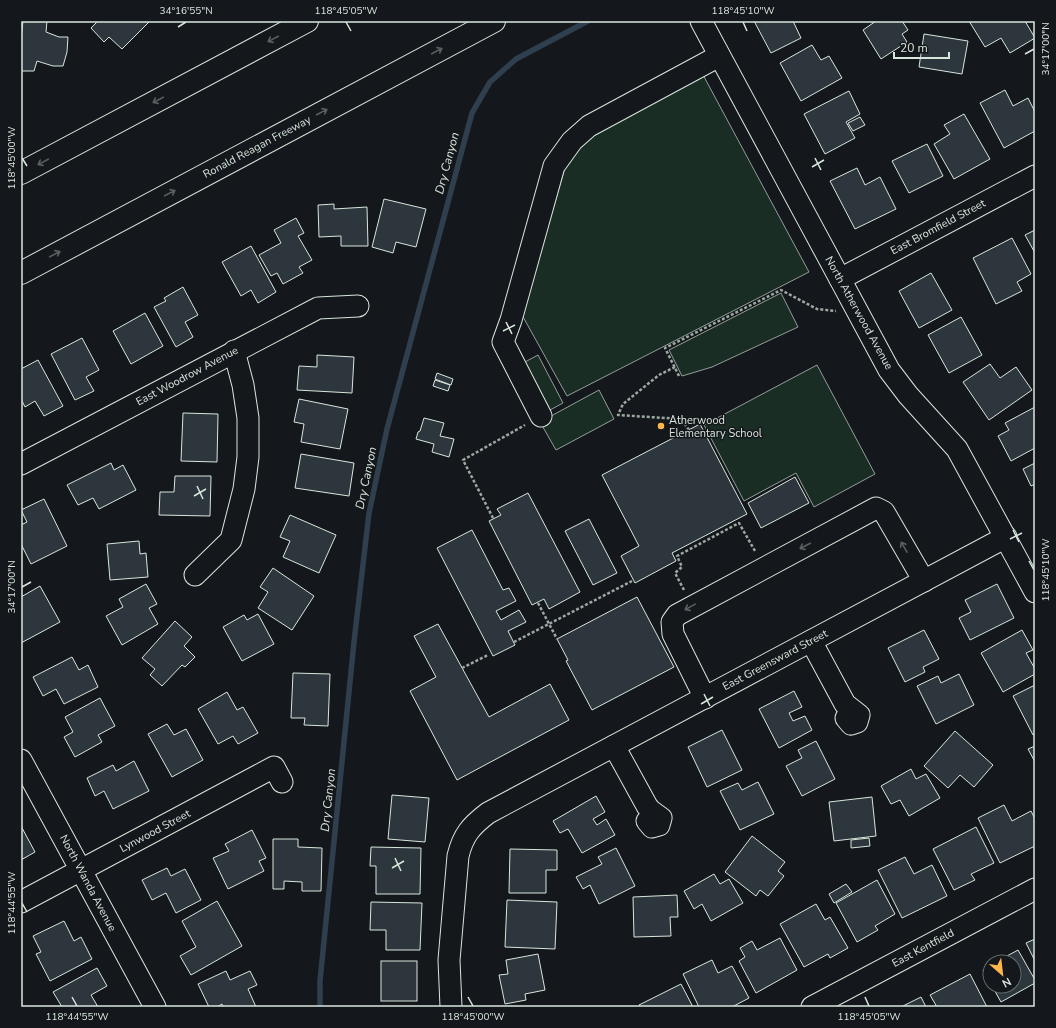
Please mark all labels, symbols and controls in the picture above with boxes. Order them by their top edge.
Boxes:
text: 34°16'55"N [159,4,213,18]
text: 118°45'05"W [315,4,377,18]
text: 118°45'10"W [712,4,774,18]
text: 34°17'00"N [1039,22,1053,76]
scale bar [894,34,949,60]
one-way arrow [267,36,279,44]
text: 20 m [900,40,928,56]
one-way arrow [431,47,443,55]
one-way arrow [152,97,164,105]
one-way arrow [316,108,328,116]
street label: Ronald Reagan Freeway [200,112,314,182]
text: 118°45'00"W [5,127,19,189]
water label: Dry Canyon [431,130,463,196]
one-way arrow [38,158,50,166]
one-way arrow [164,189,176,196]
street label: East Bromfield Street [888,196,988,258]
one-way arrow [49,250,61,258]
street label: North Atherwood Avenue [822,254,897,373]
street label: East Woodrow Avenue [133,343,241,409]
place label: Atherwood Elementary School [669,413,763,441]
marker: Atherwood Elementary School [656,421,666,431]
water label: Dry Canyon [352,445,380,511]
text: 118°45'10"W [1039,539,1053,601]
one-way arrow [900,541,908,553]
one-way arrow [799,543,811,550]
text: 34°17'00"N [5,560,19,614]
one-way arrow [684,604,696,612]
street label: East Greensward Street [720,626,830,694]
water label: Dry Canyon [317,767,339,832]
street label: Lynwood Street [117,806,193,856]
street label: North Wanda Avenue [56,832,120,934]
text: 118°44'55"W [5,872,19,934]
street label: East Kentfield [889,925,957,971]
north arrow [982,954,1022,994]
text: N [999,974,1014,991]
text: 118°44'55"W [46,1010,108,1024]
text: 118°45'00"W [442,1010,504,1024]
text: 118°45'05"W [838,1010,900,1024]

